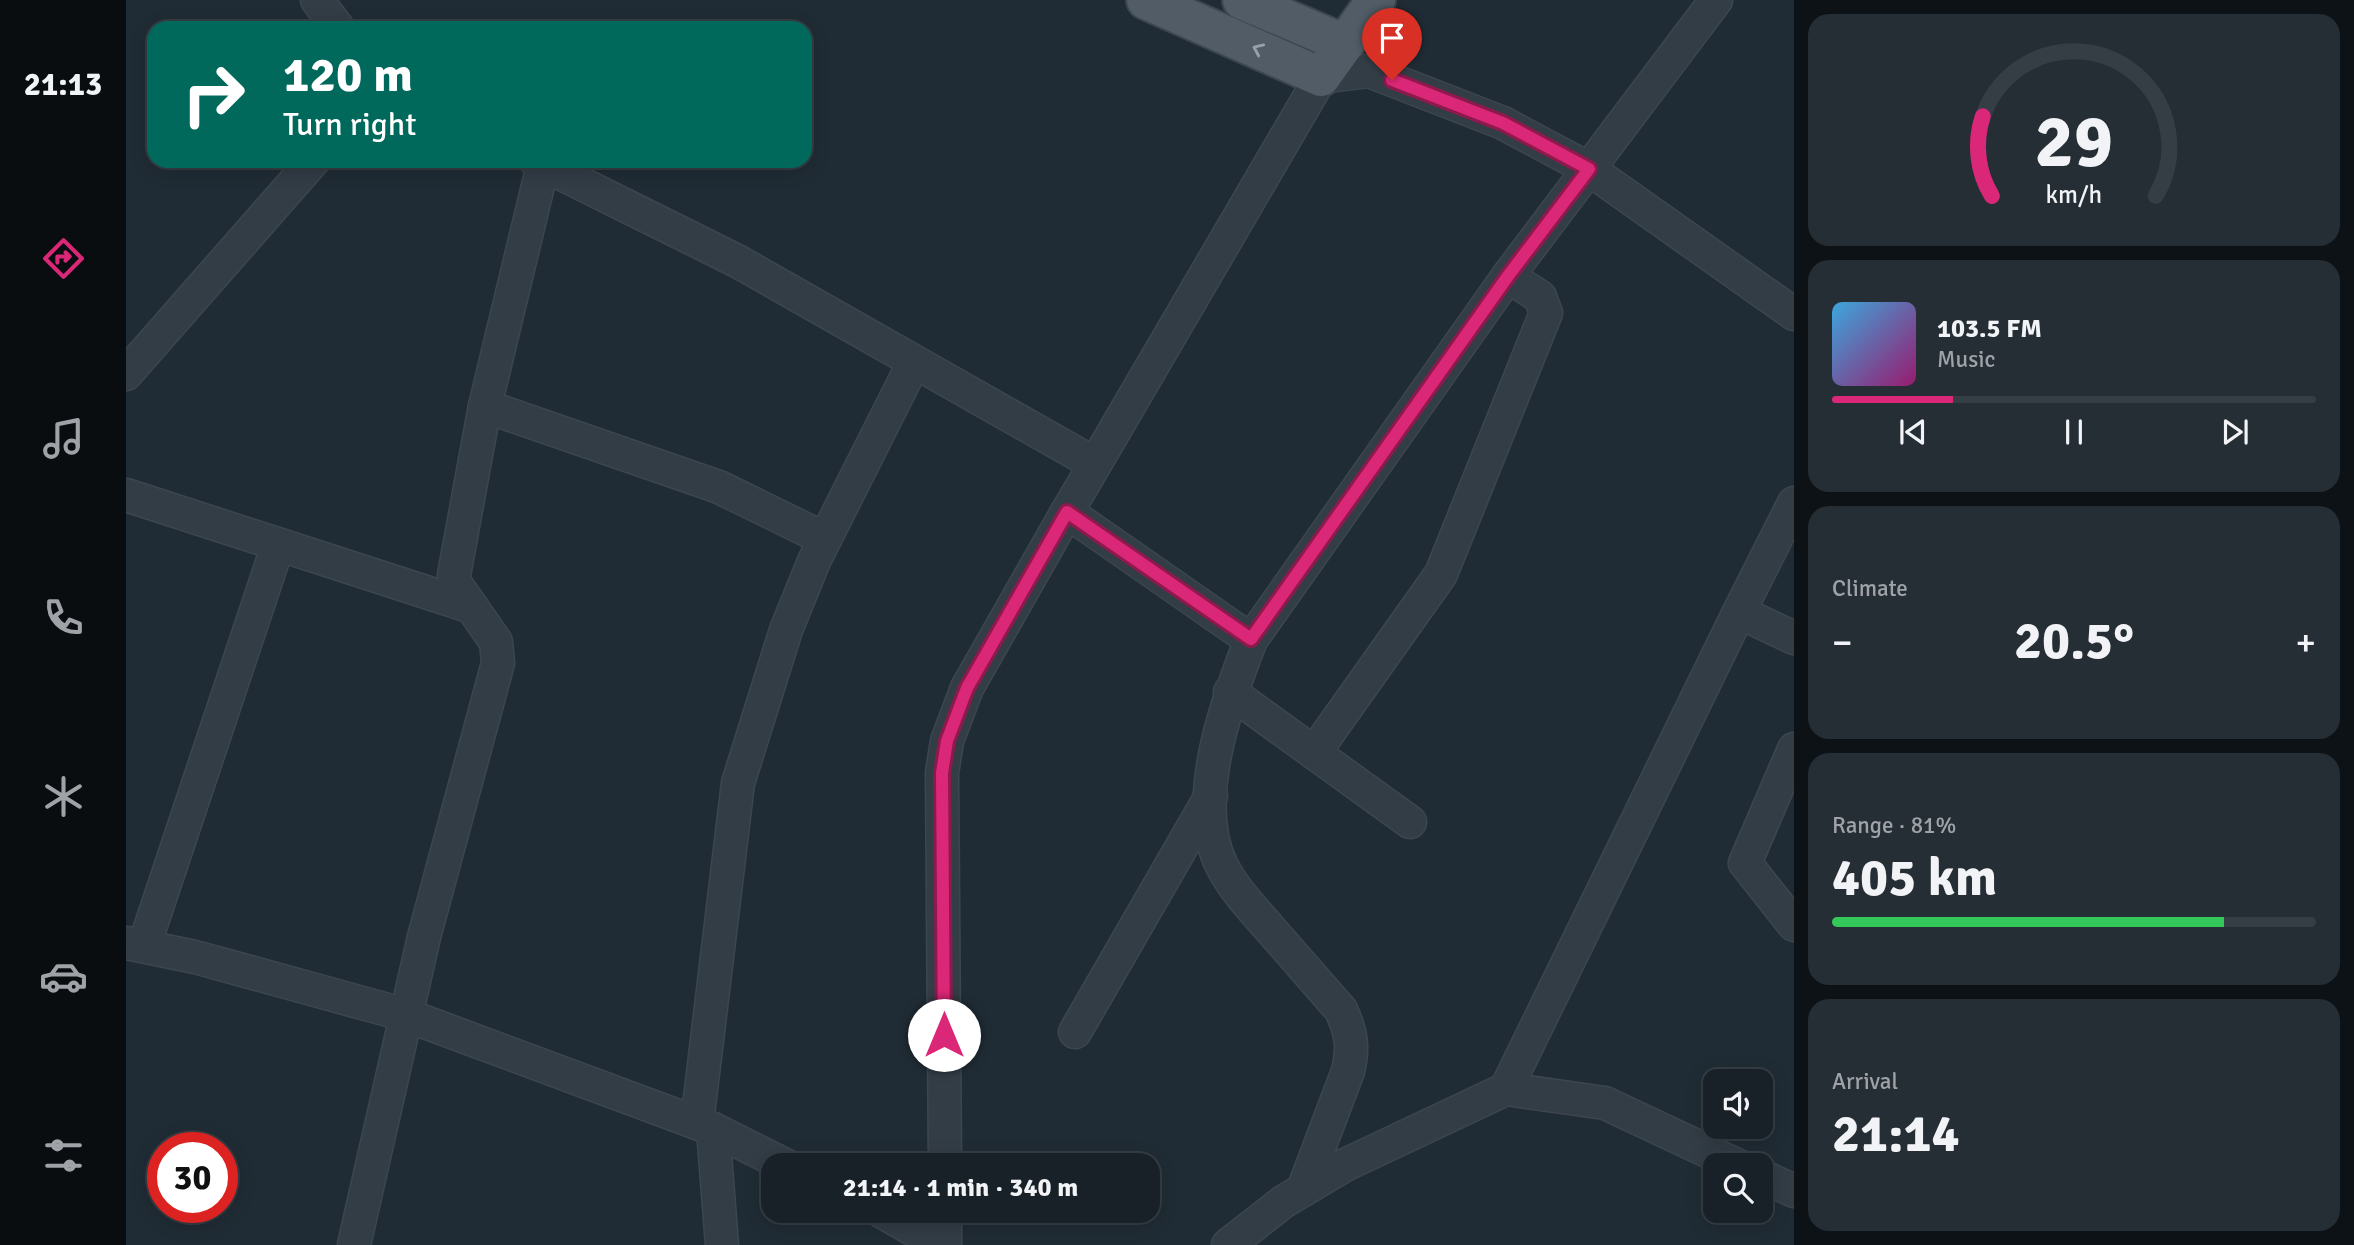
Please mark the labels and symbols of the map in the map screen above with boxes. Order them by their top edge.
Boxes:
pin [1362,8,1422,80]
one-way arrow [1253,44,1265,58]
position arrow [907,998,981,1072]
speed limit sign: 30 [147,1132,238,1223]

